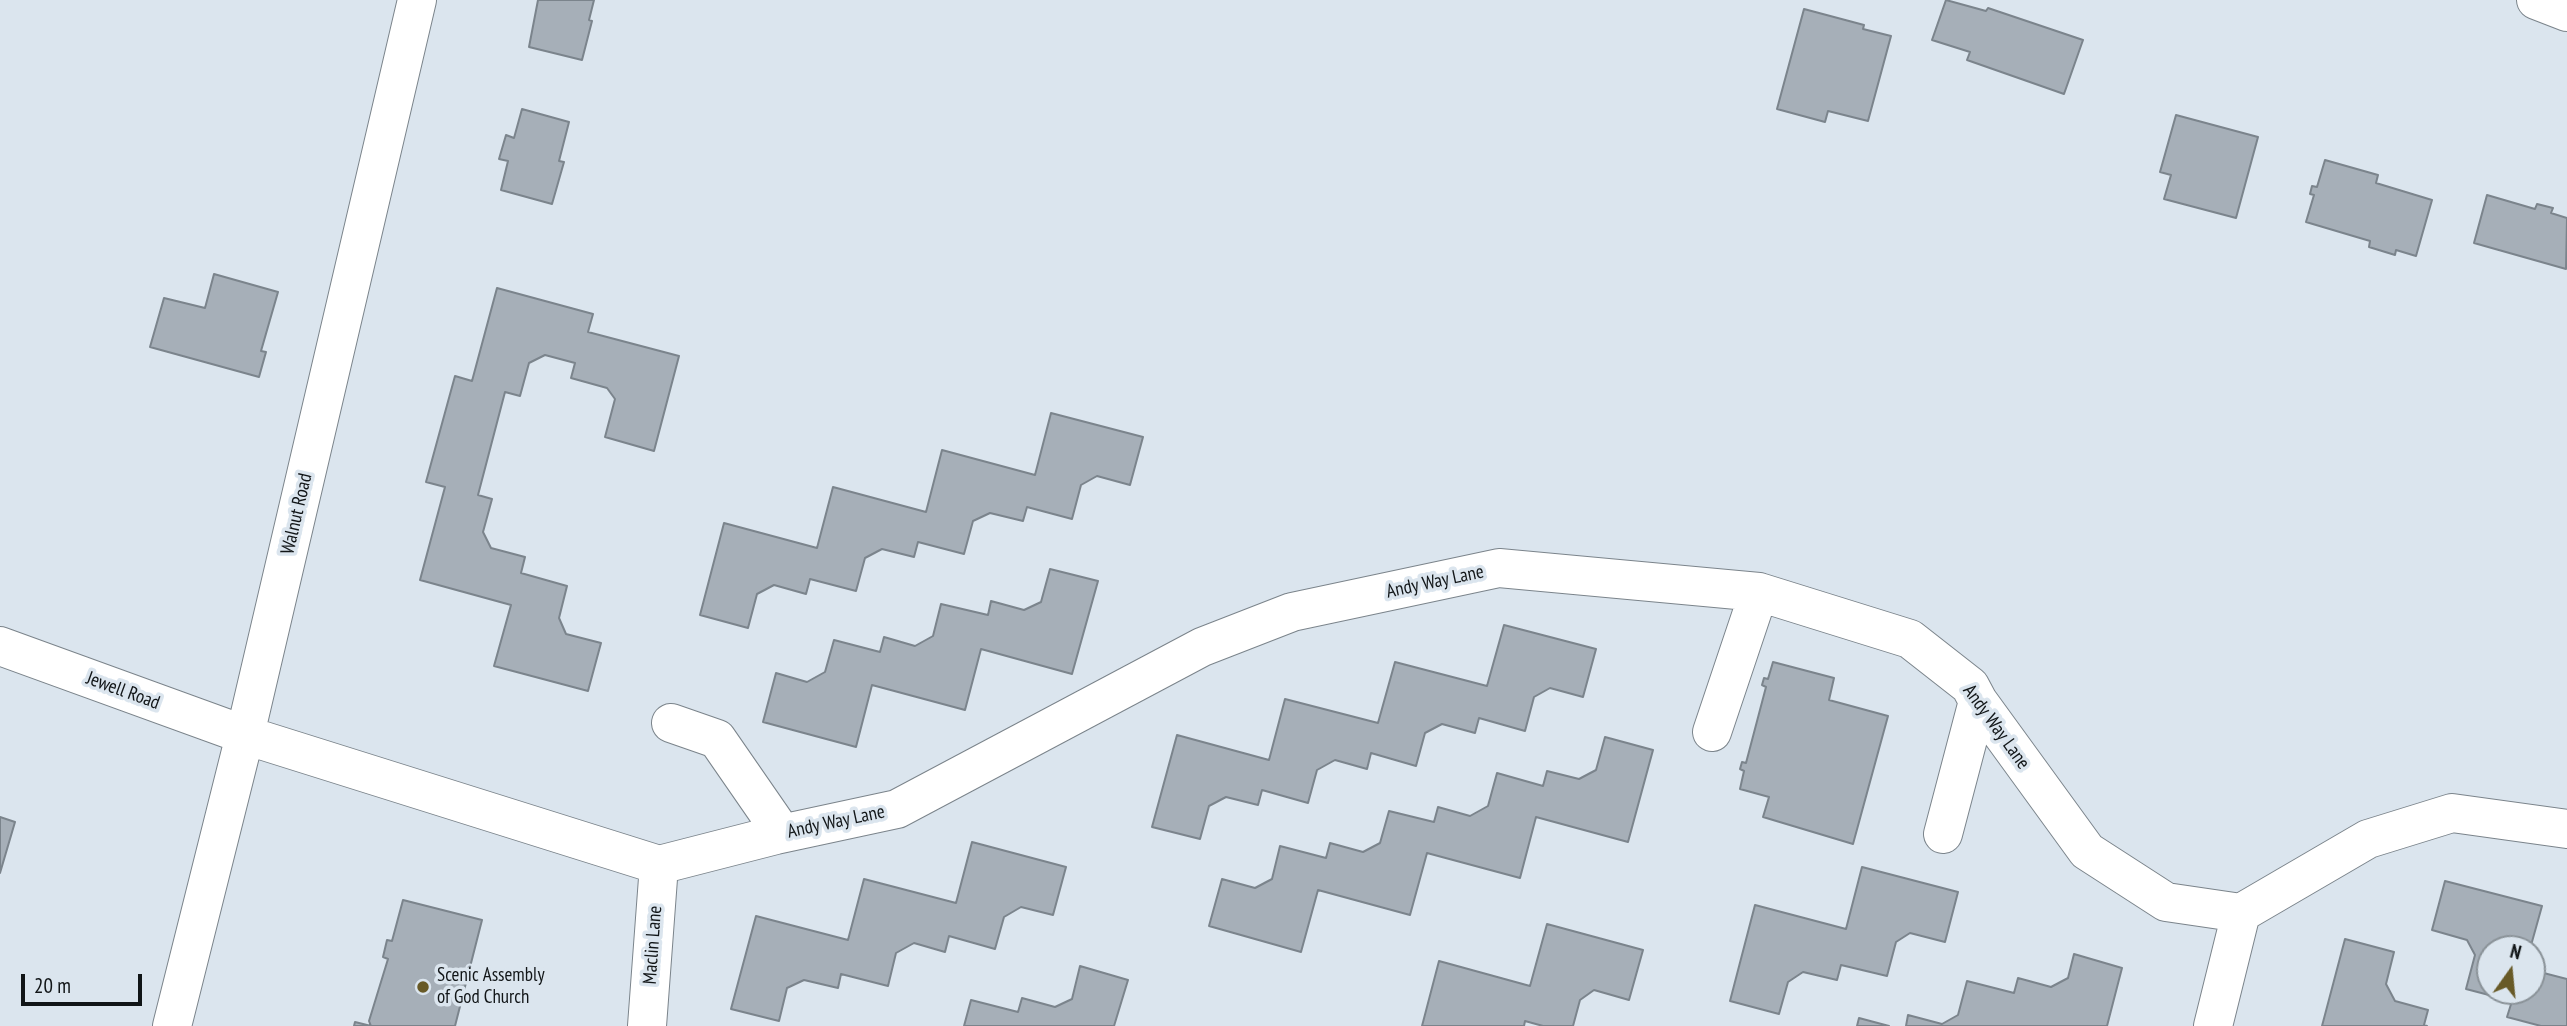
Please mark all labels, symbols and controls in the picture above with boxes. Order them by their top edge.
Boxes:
street label: Walnut Road [277,471,317,557]
street label: Andy Way Lane [1384,561,1486,603]
street label: Jewell Road [83,667,163,715]
street label: Andy Way Lane [1958,680,2034,774]
street label: Andy Way Lane [785,801,887,843]
street label: Maclin Lane [639,905,667,985]
north arrow [2476,935,2546,1005]
text: N [2508,939,2524,965]
scale bar [24,960,145,1004]
place label: Scenic Assembly of God Church [437,965,545,1009]
text: 20 m [34,972,71,999]
marker: Scenic Assembly of God Church [415,979,431,995]

